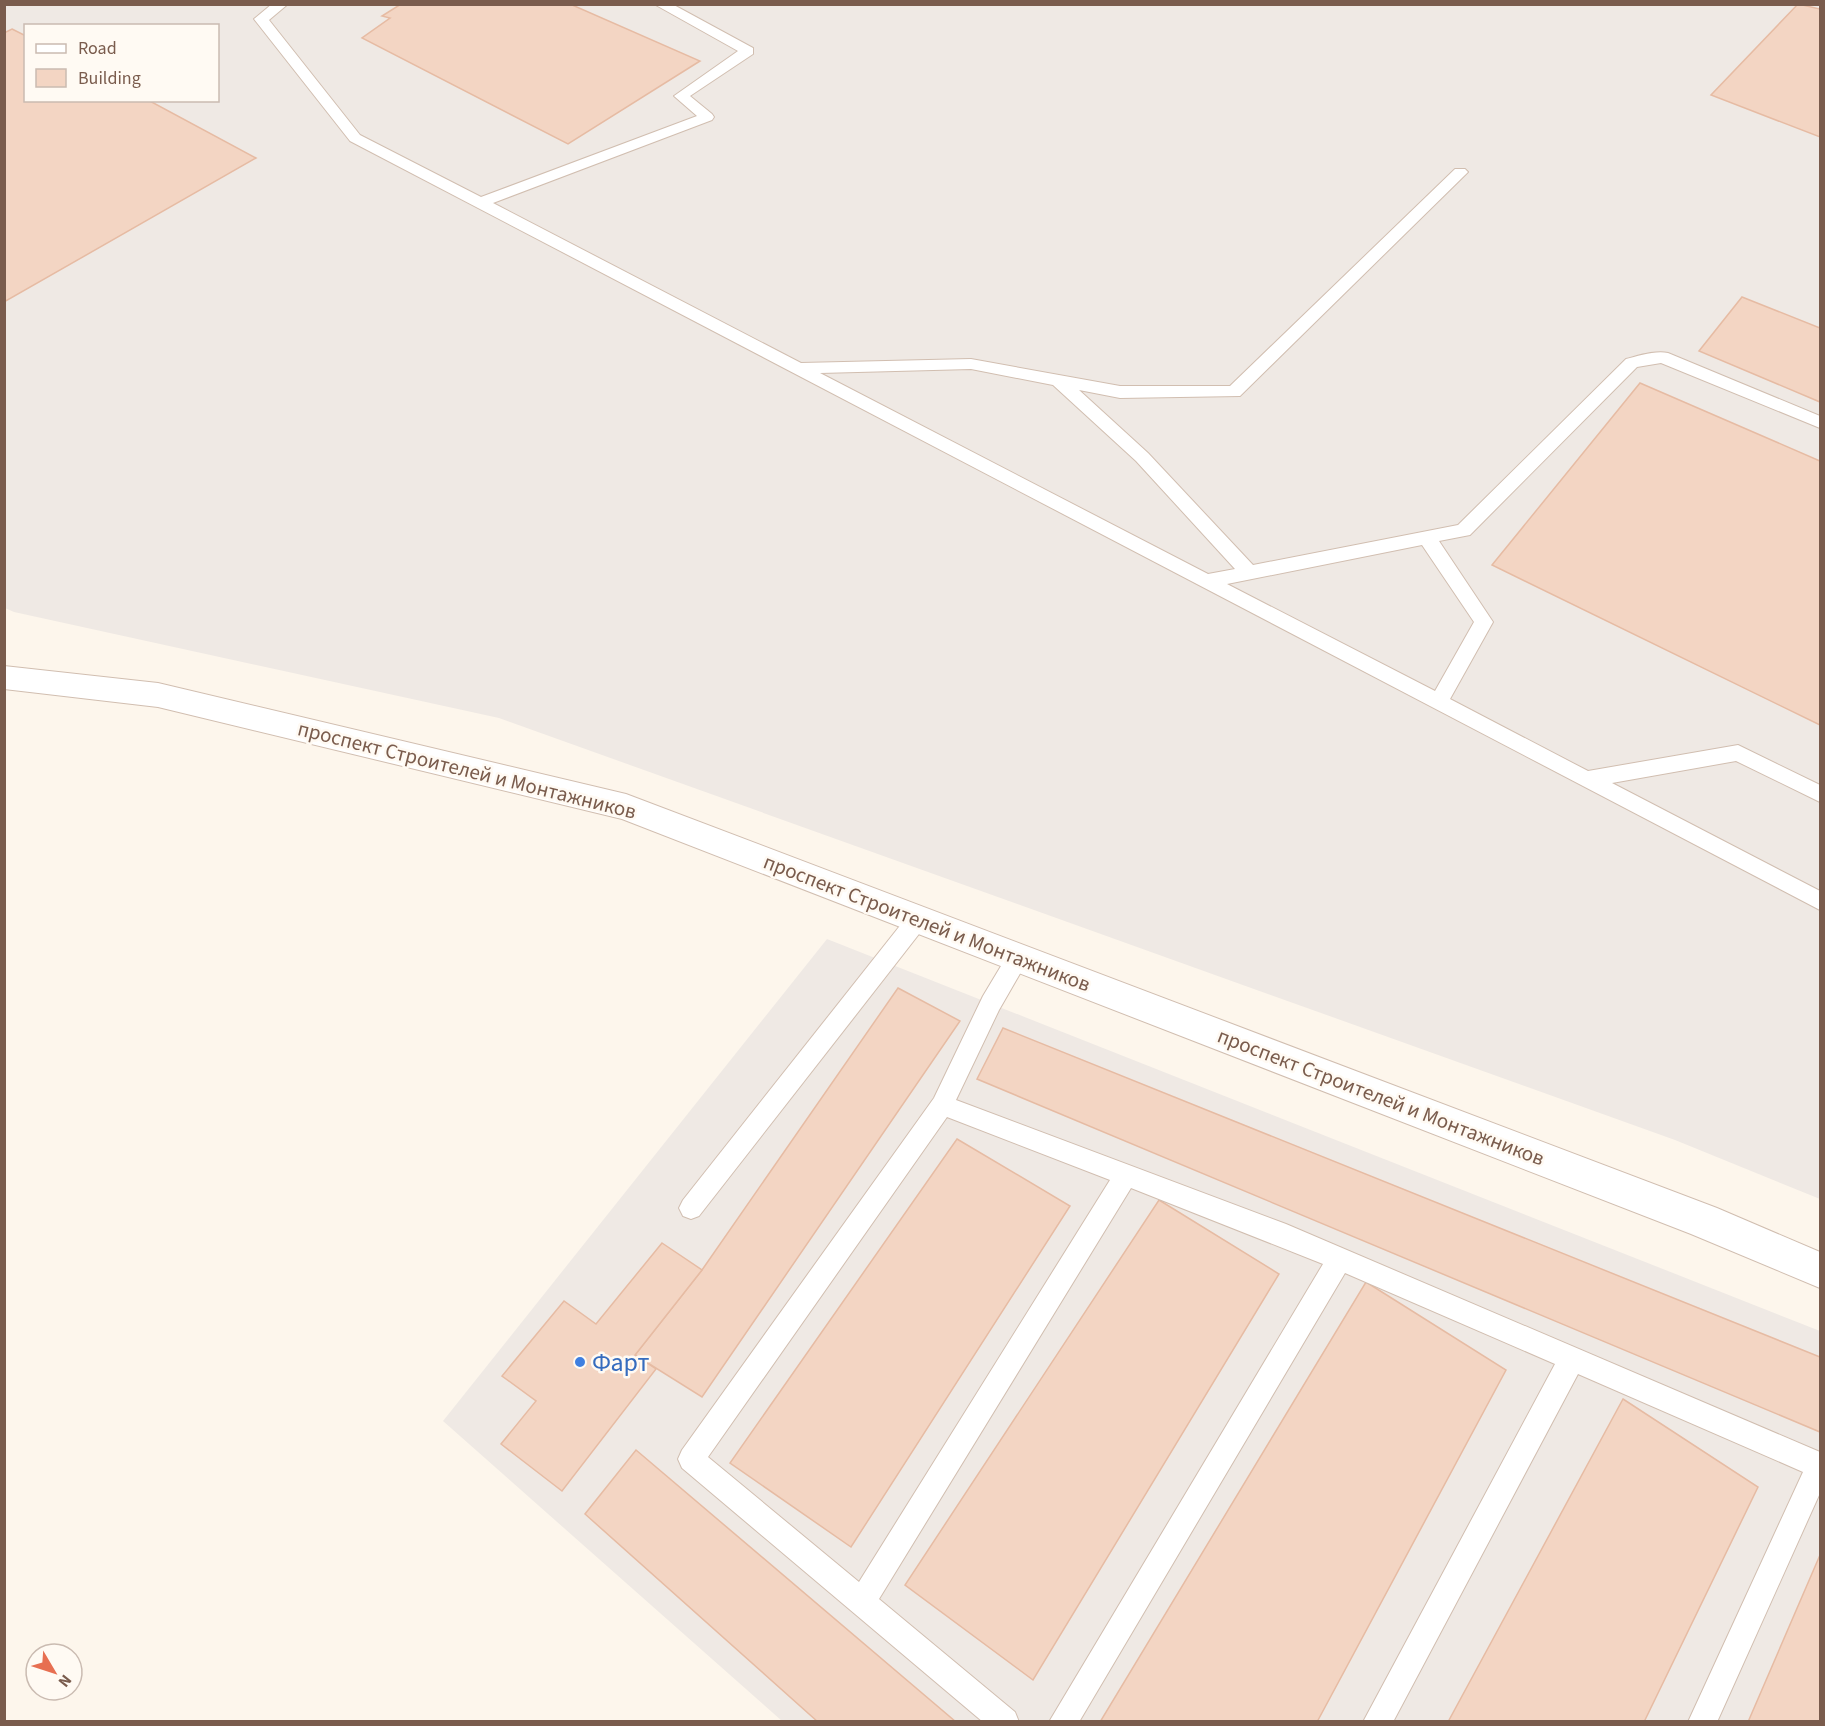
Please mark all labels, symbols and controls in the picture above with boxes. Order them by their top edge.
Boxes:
legend [24,24,219,102]
text: Road [78,36,117,61]
text: Building [78,66,141,91]
street label: проспект Строителей и Монтажников [295,713,639,827]
street label: проспект Строителей и Монтажников [759,847,1095,999]
street label: проспект Строителей и Монтажников [1213,1021,1549,1173]
place label: Фарт [592,1344,650,1381]
marker: Фарт [573,1355,587,1369]
north arrow [24,1642,84,1702]
text: N [53,1670,77,1692]

